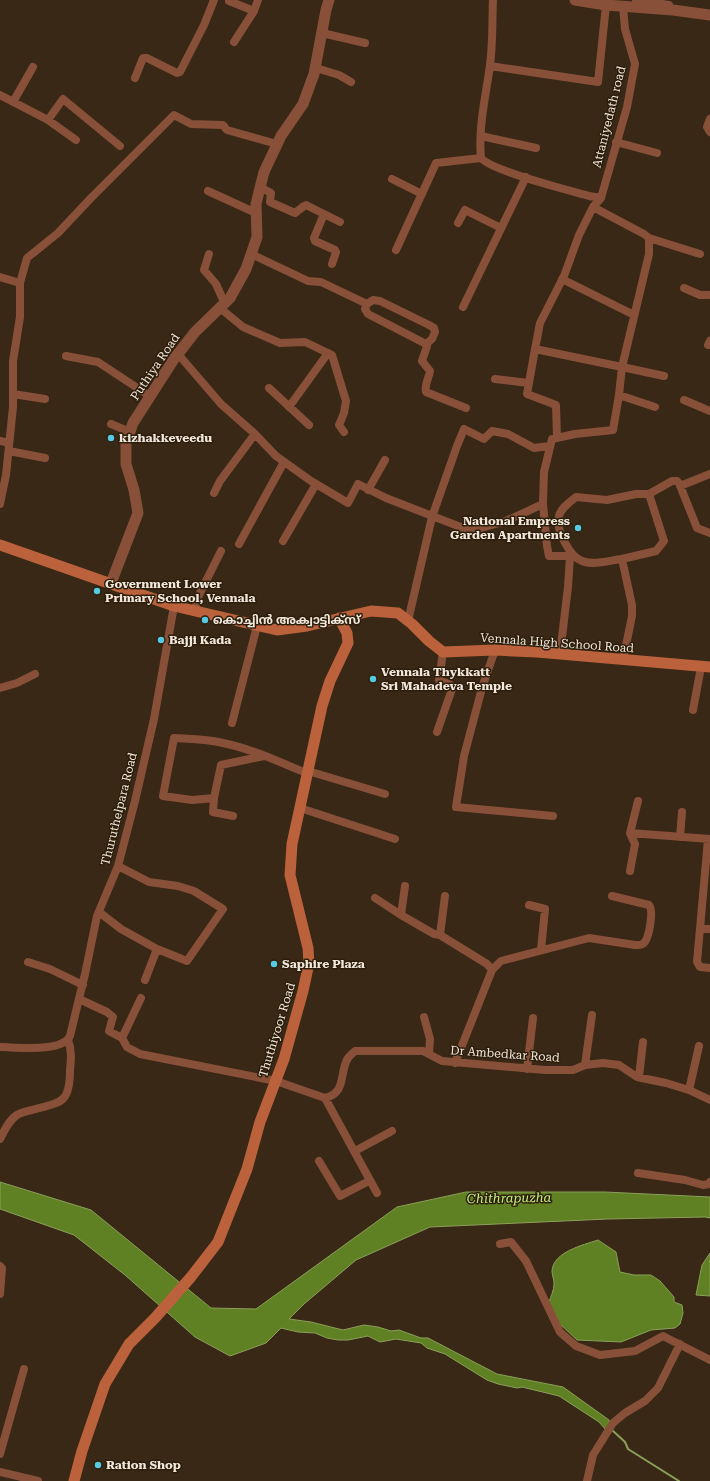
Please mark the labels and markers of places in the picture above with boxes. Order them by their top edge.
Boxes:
place label: kizhakkeveedu [119,431,212,445]
marker: kizhakkeveedu [106,433,116,443]
place label: National Empress Garden Apartments [450,514,570,542]
marker: National Empress Garden Apartments [573,523,583,533]
place label: Government Lower Primary School, Vennala [105,577,256,605]
marker: Government Lower Primary School, Vennala [92,586,102,596]
place label: കൊച്ചിൻ അക്വാട്ടിക്സ് [213,613,362,628]
marker: കൊച്ചിൻ അക്വാട്ടിക്സ് [200,615,210,625]
place label: Bajji Kada [169,633,231,647]
marker: Bajji Kada [156,635,166,645]
place label: Vennala Thykkatt Sri Mahadeva Temple [381,665,512,693]
marker: Vennala Thykkatt Sri Mahadeva Temple [368,674,378,684]
place label: Saphire Plaza [282,957,365,971]
marker: Saphire Plaza [269,959,279,969]
place label: Ration Shop [106,1458,181,1472]
marker: Ration Shop [93,1460,103,1470]

